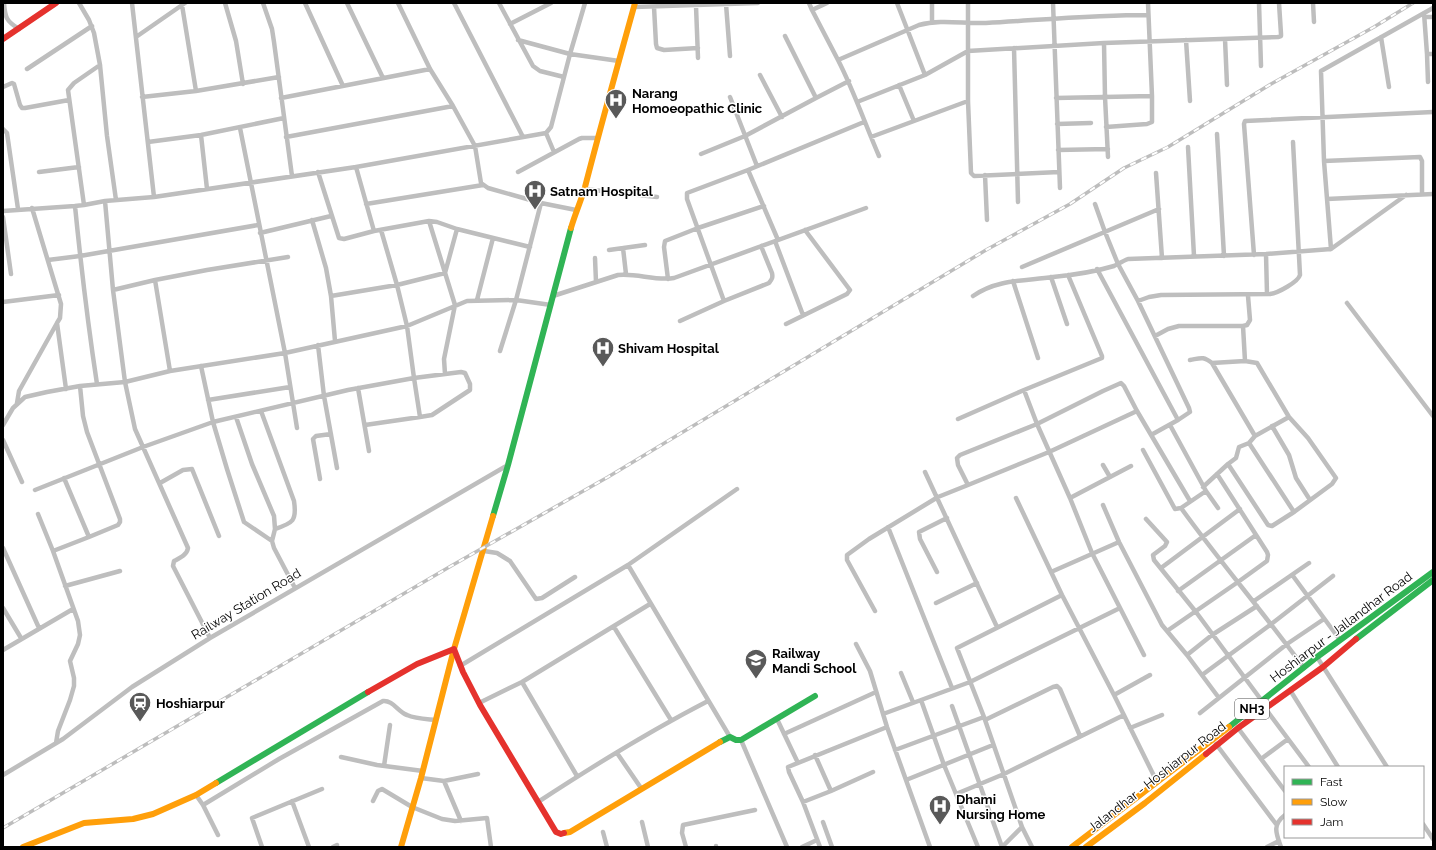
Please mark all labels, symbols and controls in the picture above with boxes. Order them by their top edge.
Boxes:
place label: Narang Homoeopathic Clinic [632,86,763,116]
hospital icon: Narang Homoeopathic Clinic [603,87,629,120]
hospital icon: Satnam Hospital [522,178,548,211]
place label: Satnam Hospital [550,184,654,199]
hospital icon: Shivam Hospital [590,335,616,368]
place label: Shivam Hospital [618,341,720,356]
street label: Railway Station Road [189,565,303,643]
street label: Hoshiarpur - Jallandhar Road [1267,569,1415,685]
place label: Railway Mandi School [772,646,857,676]
school or university icon: Railway Mandi School [743,647,769,680]
station icon: Hoshiarpur [127,690,153,723]
place label: Hoshiarpur [156,696,225,711]
road number: NH3 [1235,699,1269,719]
street label: Jalandhar - Hoshiarpur Road [1085,719,1229,835]
legend [1284,766,1424,838]
text: Fast [1320,775,1343,789]
place label: Dhami Nursing Home [956,792,1045,822]
hospital icon: Dhami Nursing Home [927,793,953,826]
text: Slow [1320,795,1347,809]
text: Jam [1320,815,1343,829]

